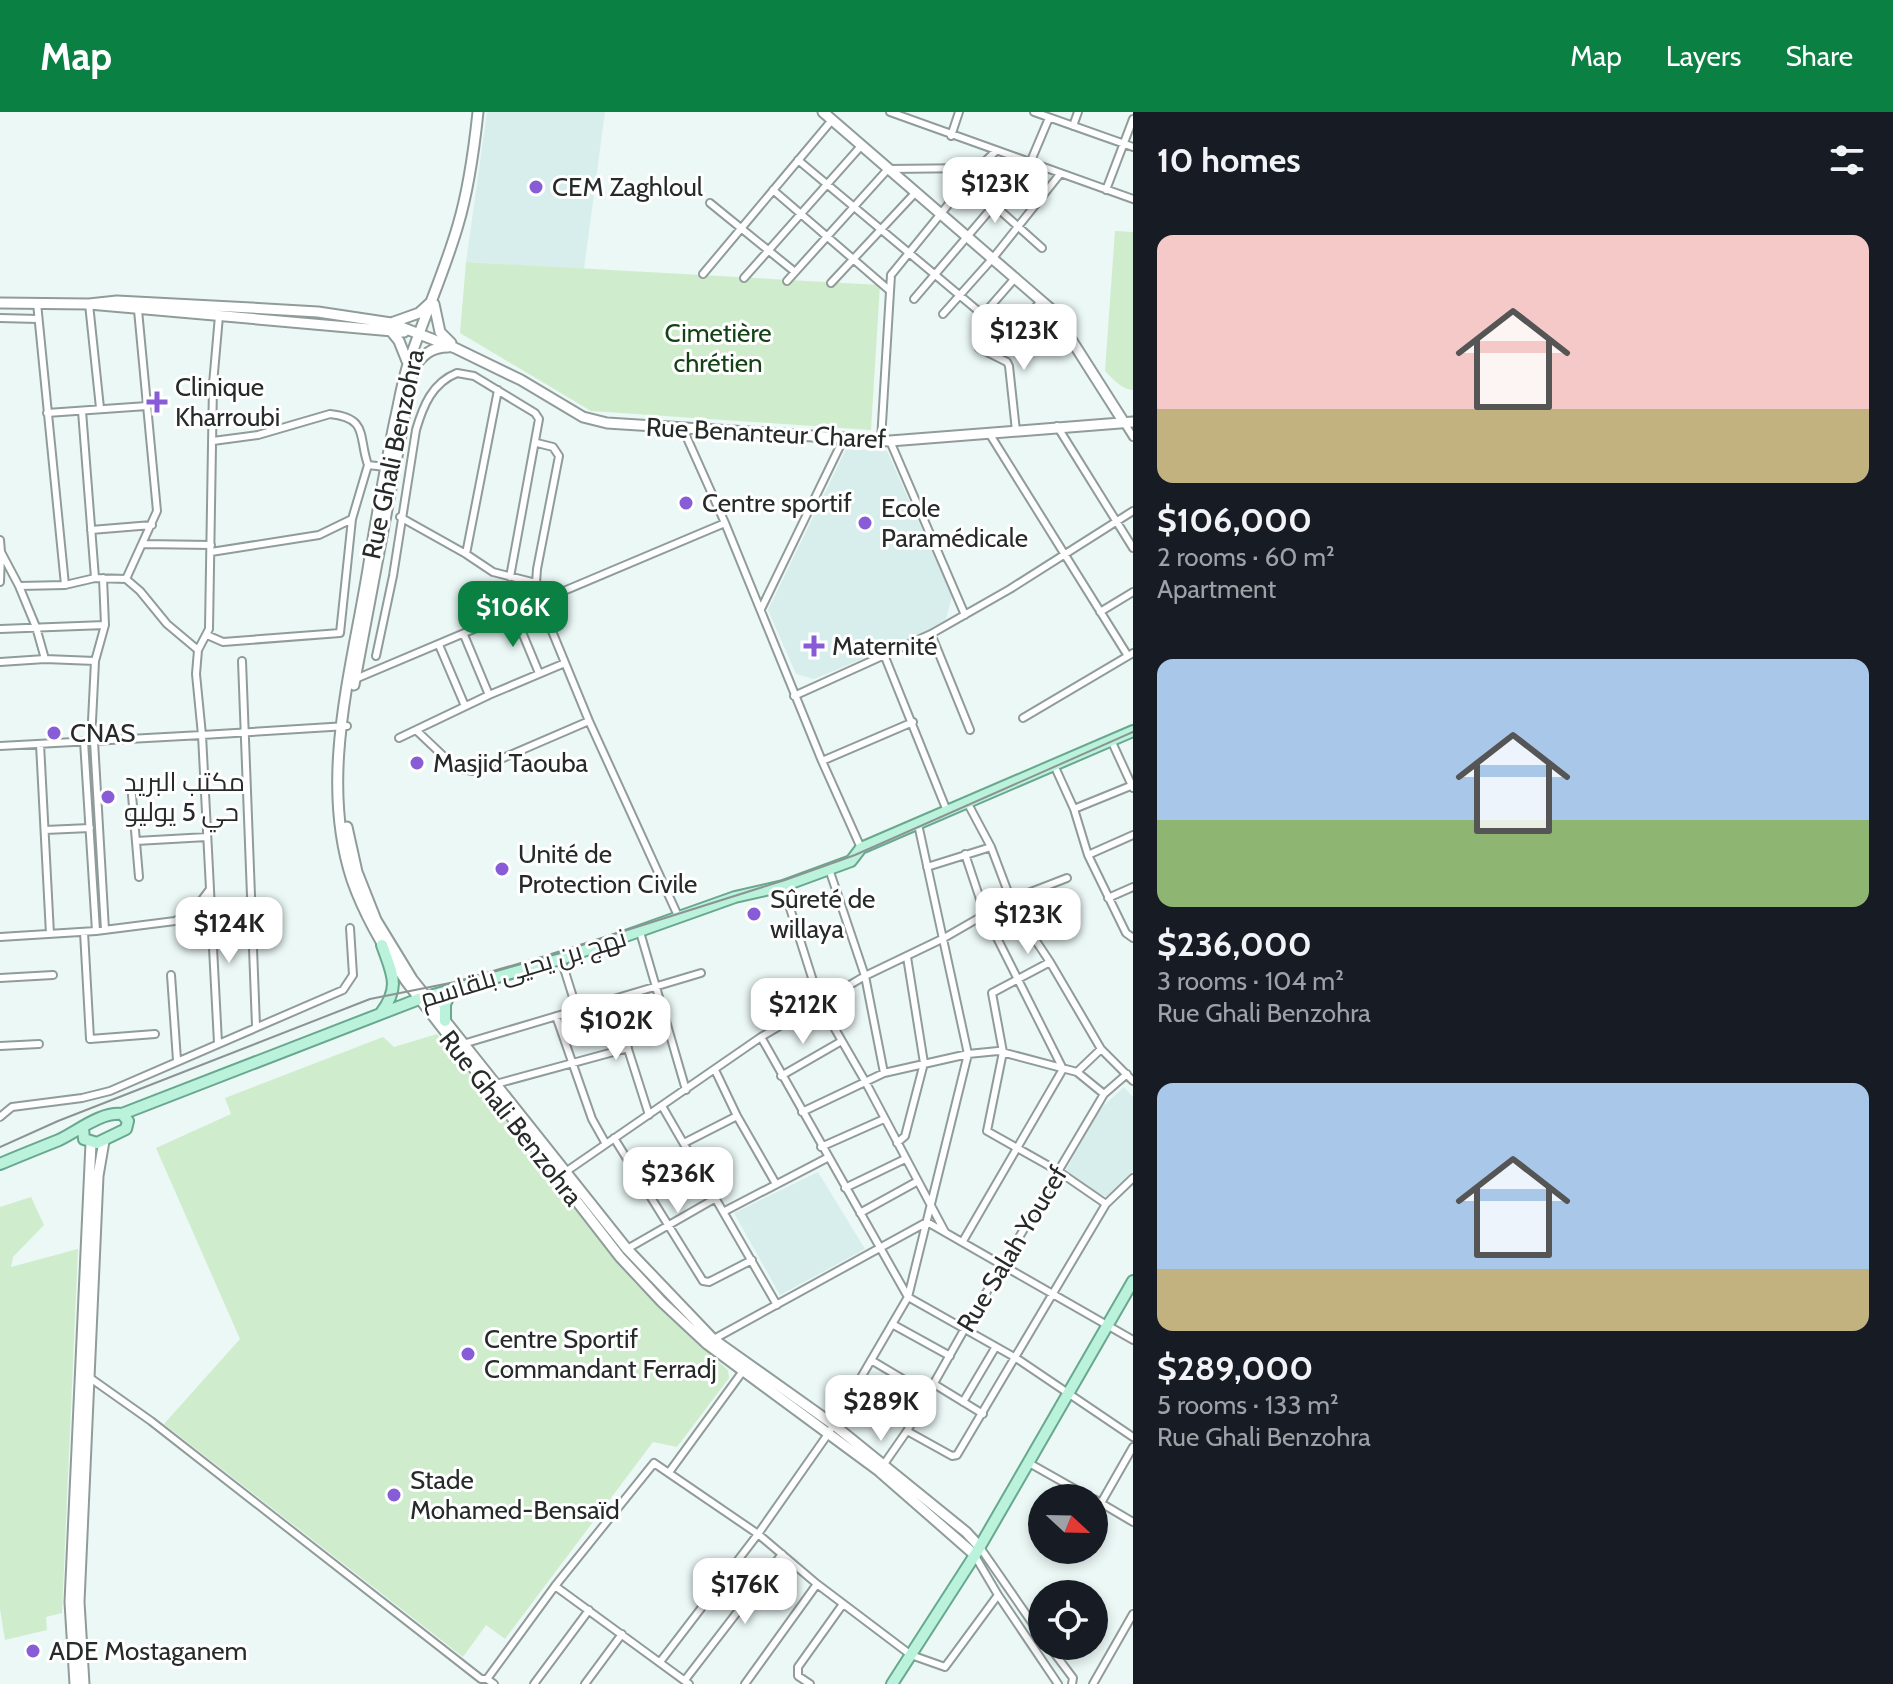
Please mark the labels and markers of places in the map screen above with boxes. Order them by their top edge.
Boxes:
pin: $123K [939,157,1051,225]
place label: CEM Zaghloul [552,171,703,203]
marker: CEM Zaghloul [527,178,545,196]
pin: $123K [968,304,1080,372]
place label: Clinique Kharroubi [175,371,280,433]
marker: Clinique Kharroubi [146,391,168,413]
place label: Centre sportif [702,487,852,519]
place label: Ecole Paramédicale [881,492,1028,554]
marker: Centre sportif [677,494,695,512]
marker: Ecole Paramédicale [856,514,874,532]
pin: $106K [457,581,569,649]
place label: Maternité [832,630,937,662]
marker: Maternité [803,635,825,657]
place label: CNAS [70,717,136,749]
marker: CNAS [45,724,63,742]
place label: Masjid Taouba [433,747,589,779]
marker: Masjid Taouba [408,754,426,772]
place label: مكتب البريد حي 5 يوليو [124,766,245,833]
marker: مكتب البريد حي 5 يوليو [99,788,117,806]
place label: Unité de Protection Civile [518,838,697,900]
marker: Unité de Protection Civile [493,860,511,878]
place label: Sûreté de willaya [770,883,875,945]
pin: $123K [972,888,1084,956]
pin: $124K [173,897,285,965]
marker: Sûreté de willaya [745,905,763,923]
pin: $212K [747,978,859,1046]
pin: $102K [560,994,672,1062]
pin: $236K [622,1147,734,1215]
place label: Centre Sportif Commandant Ferradj [484,1323,717,1385]
marker: Centre Sportif Commandant Ferradj [459,1345,477,1363]
pin: $289K [825,1375,937,1443]
place label: Stade Mohamed-Bensaïd [410,1464,620,1526]
marker: Stade Mohamed-Bensaïd [385,1486,403,1504]
pin: $176K [689,1558,801,1626]
place label: ADE Mostaganem [49,1635,247,1667]
marker: ADE Mostaganem [24,1642,42,1660]

